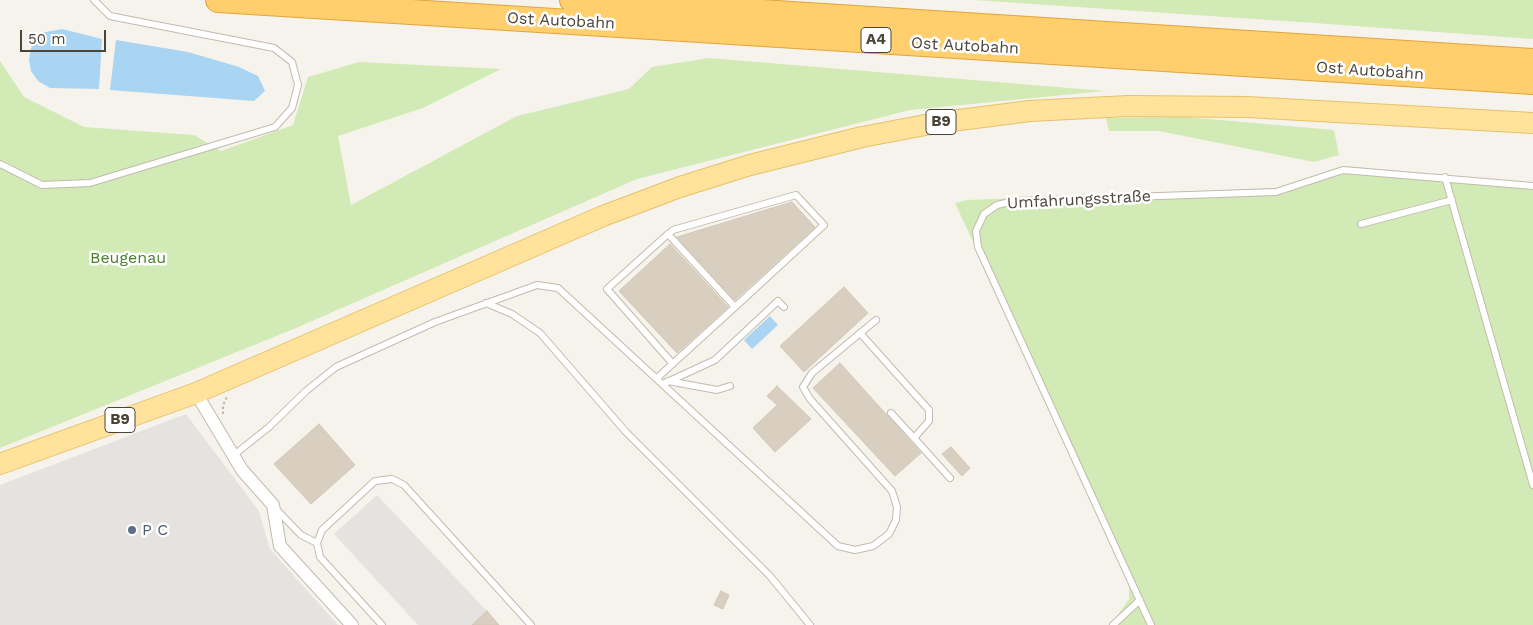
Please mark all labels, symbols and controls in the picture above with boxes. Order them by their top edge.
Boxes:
street label: Ost Autobahn [507,9,615,33]
scale bar [22,20,109,52]
road number: A4 [861,28,891,52]
text: 50 m [28,30,65,48]
street label: Ost Autobahn [911,34,1019,58]
street label: Ost Autobahn [1315,58,1425,84]
road number: B9 [926,110,956,134]
street label: Umfahrungsstraße [1007,187,1151,213]
park label: Beugenau [90,248,166,268]
road number: B9 [105,408,135,432]
place label: P C [142,520,168,540]
marker: P C [126,524,138,536]

